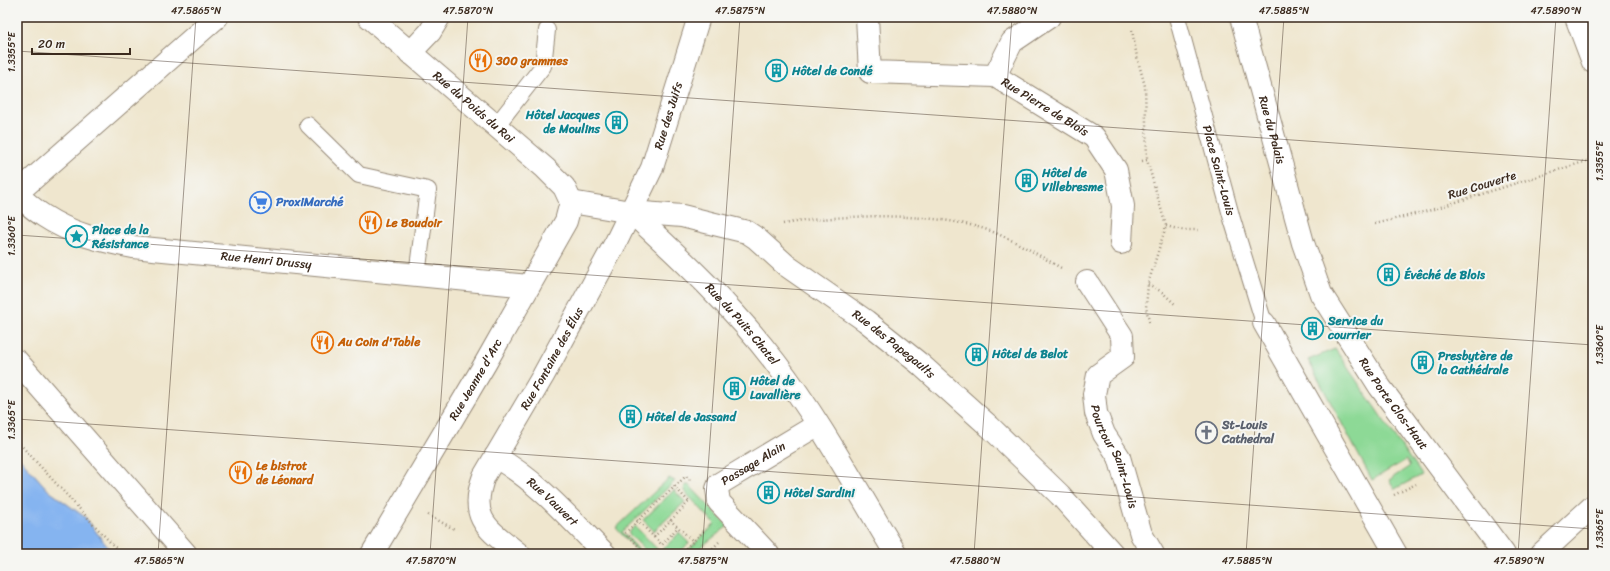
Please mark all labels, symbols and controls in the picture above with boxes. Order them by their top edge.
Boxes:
text: 47.5865°N [171,2,221,20]
text: 47.5870°N [443,2,493,20]
text: 47.5875°N [715,2,765,20]
text: 47.5880°N [987,2,1037,20]
text: 47.5885°N [1259,2,1309,20]
text: 47.5890°N [1531,2,1581,20]
text: 1.3355°E [3,30,21,72]
scale bar [32,30,130,56]
text: 20 m [38,33,65,55]
restaurant icon: 300 grammes [468,48,494,74]
place label: 300 grammes [495,50,568,72]
building icon: Hôtel de Condé [763,58,789,84]
place label: Hôtel de Condé [791,60,873,82]
street label: Rue du Poids du Roi [428,65,520,149]
street label: Rue Pierre de Blois [997,71,1094,143]
street label: Rue des Juifs [647,79,689,152]
street label: Rue du Palais [1252,93,1292,167]
place label: Hôtel Jacques de Moulins [525,104,600,140]
building icon: Hôtel Jacques de Moulins [603,109,629,135]
street label: Place Saint-Louis [1196,123,1242,219]
text: 1.3355°E [1591,139,1609,181]
place label: Hôtel de Villebresme [1041,162,1104,198]
street label: Rue Couverte [1445,164,1519,206]
building icon: Hôtel de Villebresme [1014,167,1040,193]
supermarket icon: ProxiMarché [248,189,274,215]
place label: ProxiMarché [276,191,344,213]
restaurant icon: Le Boudoir [357,210,383,236]
place label: Le Boudoir [386,212,443,234]
text: 1.3360°E [3,214,21,256]
place label: Place de la Résistance [91,219,149,255]
place icon: Place de la Résistance [63,224,89,250]
street label: Rue Henri Drussy [220,245,313,276]
building icon: Évêché de Blois [1376,262,1402,288]
place label: Évêché de Blois [1404,264,1486,286]
street label: Rue du Puits Chatel [700,278,785,371]
street label: Rue Fontaine des Élus [514,303,590,414]
street label: Rue des Papegaults [847,303,941,385]
place label: Service du courrier [1327,310,1384,346]
building icon: Service du courrier [1299,315,1325,341]
text: 1.3360°E [1591,323,1609,365]
restaurant icon: Au Coin d'Table [310,329,336,355]
place label: Au Coin d'Table [337,331,421,353]
street label: Rue Jeanne d'Arc [443,334,508,425]
building icon: Hôtel de Belot [963,341,989,367]
place label: Hôtel de Belot [991,343,1069,365]
place label: Presbytère de la Cathédrale [1437,345,1513,381]
building icon: Presbytère de la Cathédrale [1410,350,1436,376]
street label: Rue Porte Clos-Haut [1353,353,1434,455]
place label: Hôtel de Lavallière [749,370,801,406]
building icon: Hôtel de Lavallière [722,375,748,401]
text: 1.3365°E [3,399,21,440]
building icon: Hôtel de Jassand [618,404,644,430]
street label: Pourtour Saint-Louis [1084,404,1144,511]
place label: Hôtel de Jassand [645,406,737,428]
place label: St-Louis Cathedral [1221,414,1274,450]
church icon: St-Louis Cathedral [1194,419,1220,445]
street label: Passage Alain [717,435,790,491]
place label: Le bistrot de Léonard [256,455,315,491]
restaurant icon: Le bistrot de Léonard [227,460,253,486]
street label: Rue Vauvert [522,471,584,532]
building icon: Hôtel Sardini [755,480,781,506]
place label: Hôtel Sardini [783,482,855,504]
text: 1.3365°E [1591,508,1609,549]
text: 47.5865°N [134,552,184,570]
text: 47.5870°N [406,552,456,570]
text: 47.5875°N [678,552,728,570]
text: 47.5880°N [950,552,1000,570]
text: 47.5885°N [1222,552,1272,570]
text: 47.5890°N [1494,552,1544,570]

